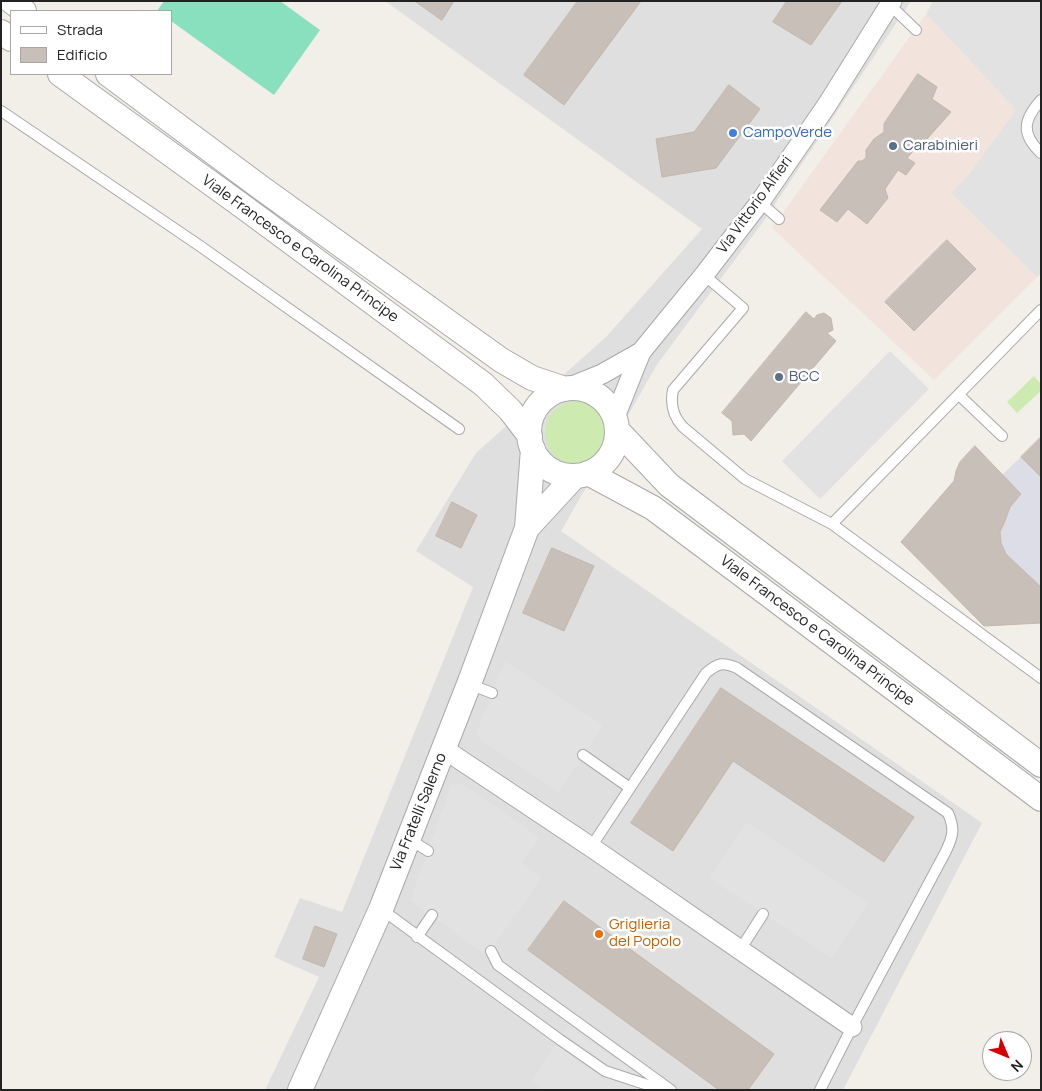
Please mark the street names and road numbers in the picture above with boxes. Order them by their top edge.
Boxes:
street label: Via Vittorio Alfieri [714,153,796,257]
street label: Viale Francesco e Carolina Principe [198,172,402,326]
street label: Viale Francesco e Carolina Principe [716,552,918,710]
street label: Via Fratelli Salerno [387,750,451,874]

